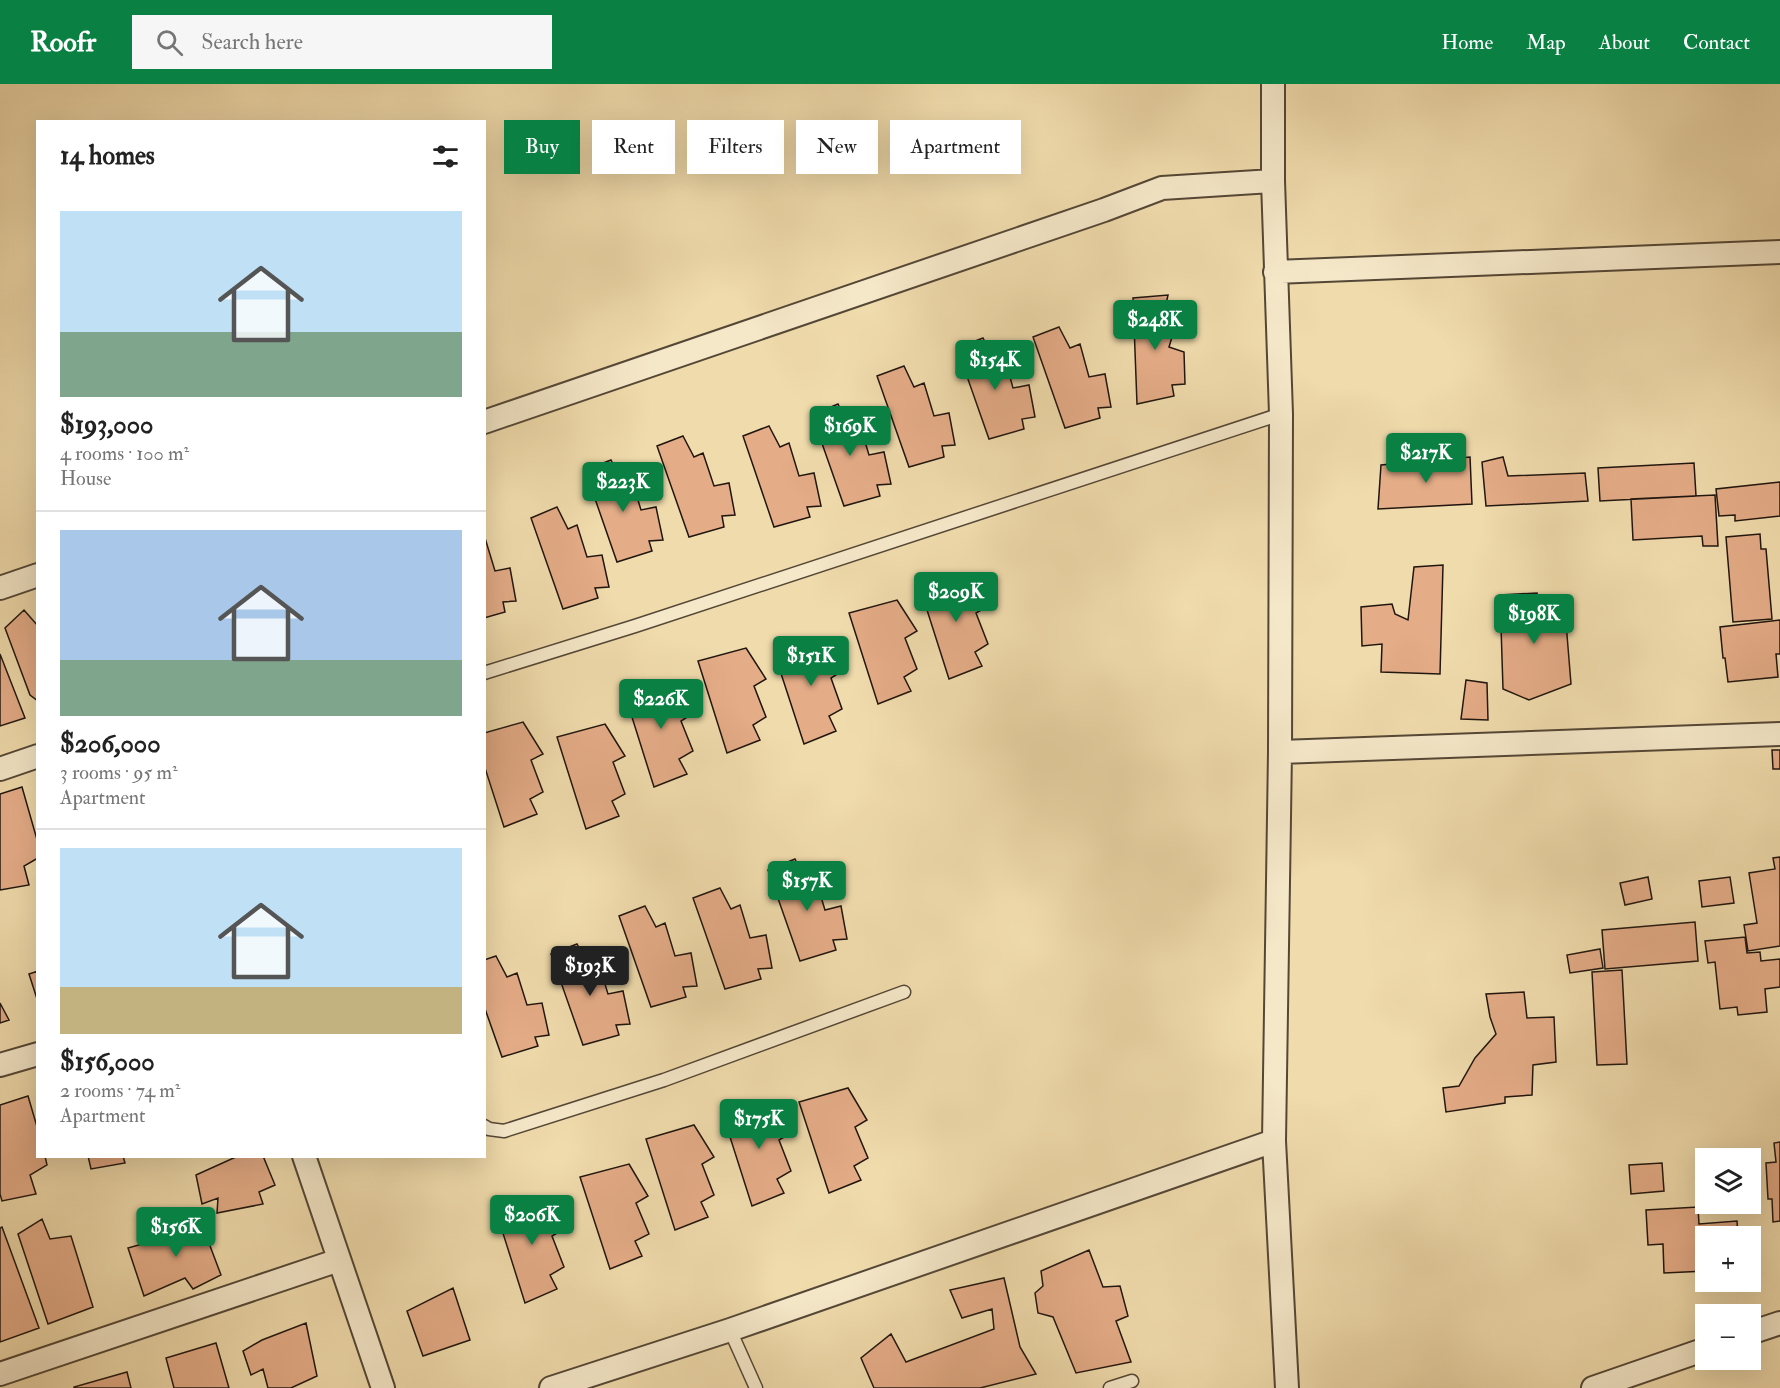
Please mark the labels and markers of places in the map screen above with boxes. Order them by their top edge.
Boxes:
pin: $248K [1113,300,1197,351]
pin: $154K [953,340,1037,391]
pin: $169K [808,406,892,457]
pin: $217K [1384,433,1468,484]
pin: $223K [581,462,665,513]
pin: $209K [914,572,998,623]
pin: $198K [1492,594,1576,645]
pin: $151K [769,636,853,687]
pin: $226K [619,679,703,730]
pin: $157K [765,861,849,912]
pin: $193K [548,946,632,997]
pin: $175K [717,1099,801,1150]
pin: $206K [490,1195,574,1246]
pin: $156K [134,1207,218,1258]

